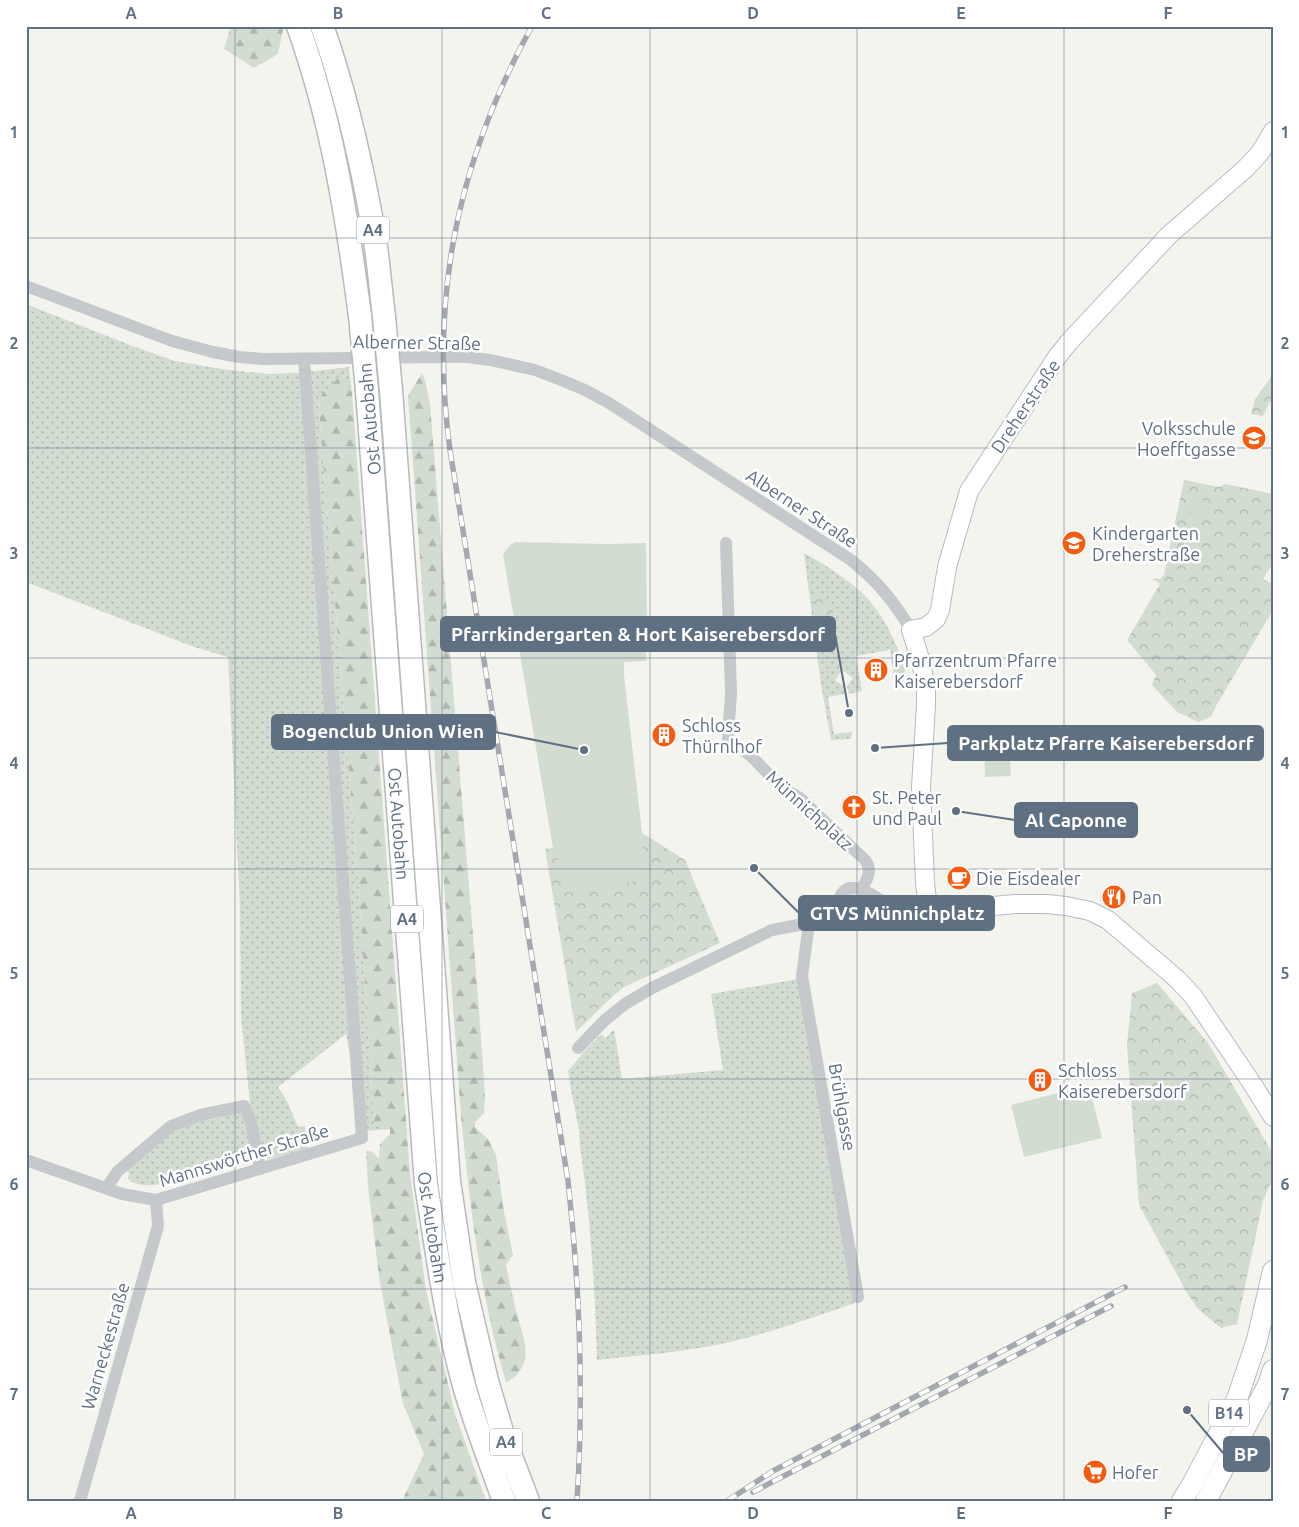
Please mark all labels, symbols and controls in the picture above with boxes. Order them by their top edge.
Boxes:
text: A [125,4,137,22]
text: B [333,4,343,22]
text: C [541,4,551,22]
text: D [747,4,759,22]
text: E [956,4,966,22]
text: F [1164,4,1173,22]
text: 1 [9,123,19,141]
text: 1 [1280,123,1290,141]
road number: A4 [357,216,389,244]
street label: Alberner Straße [353,331,481,353]
text: 2 [9,334,19,352]
text: 2 [1280,334,1290,352]
street label: Dreherstraße [986,356,1064,456]
street label: Ost Autobahn [354,362,384,476]
place label: Volksschule Hoefftgasse [1137,418,1236,459]
school or university icon: Volksschule Hoefftgasse [1241,425,1267,451]
street label: Alberner Straße [743,465,861,551]
place label: Kindergarten Dreherstraße [1092,523,1200,564]
school or university icon: Kindergarten Dreherstraße [1061,530,1087,556]
text: 3 [9,544,19,562]
text: 3 [1280,544,1290,562]
callout: Pfarrkindergarten & Hort Kaiserebersdorf [441,617,835,651]
text: Pfarrkindergarten & Hort Kaiserebersdorf [451,623,825,645]
place label: Pfarrzentrum Pfarre Kaiserebersdorf [894,650,1057,691]
building icon: Pfarrzentrum Pfarre Kaiserebersdorf [863,657,889,683]
callout: Bogenclub Union Wien [272,715,495,749]
place label: Schloss Thürnlhof [682,715,762,756]
text: Bogenclub Union Wien [282,720,484,742]
building icon: Schloss Thürnlhof [651,722,677,748]
callout: Parkplatz Pfarre Kaiserebersdorf [948,726,1263,760]
text: Parkplatz Pfarre Kaiserebersdorf [958,732,1254,754]
text: 4 [9,754,19,772]
text: 4 [1280,754,1290,772]
street label: Münnichplatz [763,766,857,854]
street label: Ost Autobahn [385,767,413,881]
place label: St. Peter und Paul [872,787,942,828]
church icon: St. Peter und Paul [841,794,867,820]
callout: Al Caponne [1015,803,1137,837]
text: Al Caponne [1025,809,1127,831]
cafe icon: Die Eisdealer [946,865,972,891]
place label: Die Eisdealer [976,868,1081,888]
restaurant icon: Pan [1101,884,1127,910]
place label: Pan [1132,887,1162,907]
callout: GTVS Münnichplatz [799,896,994,930]
text: GTVS Münnichplatz [810,902,984,924]
road number: A4 [391,906,423,932]
text: 5 [9,964,19,982]
text: 5 [1280,964,1290,982]
place label: Schloss Kaiserebersdorf [1058,1060,1187,1101]
street label: Brühlgasse [825,1062,861,1152]
building icon: Schloss Kaiserebersdorf [1027,1067,1053,1093]
street label: Mannswörther Straße [157,1120,331,1190]
street label: Ost Autobahn [415,1171,452,1285]
text: 6 [9,1175,19,1193]
text: 6 [1280,1175,1290,1193]
street label: Warneckestraße [77,1280,133,1412]
text: 7 [9,1385,19,1403]
text: 7 [1280,1385,1290,1403]
road number: B14 [1209,1400,1249,1426]
road number: A4 [490,1428,522,1455]
callout: BP [1224,1437,1269,1471]
text: BP [1234,1443,1258,1465]
supermarket icon: Hofer [1082,1459,1108,1485]
place label: Hofer [1112,1462,1159,1482]
text: A [125,1504,137,1522]
text: B [333,1504,343,1522]
text: C [541,1504,551,1522]
text: D [747,1504,759,1522]
text: E [956,1504,966,1522]
text: F [1164,1504,1173,1522]

